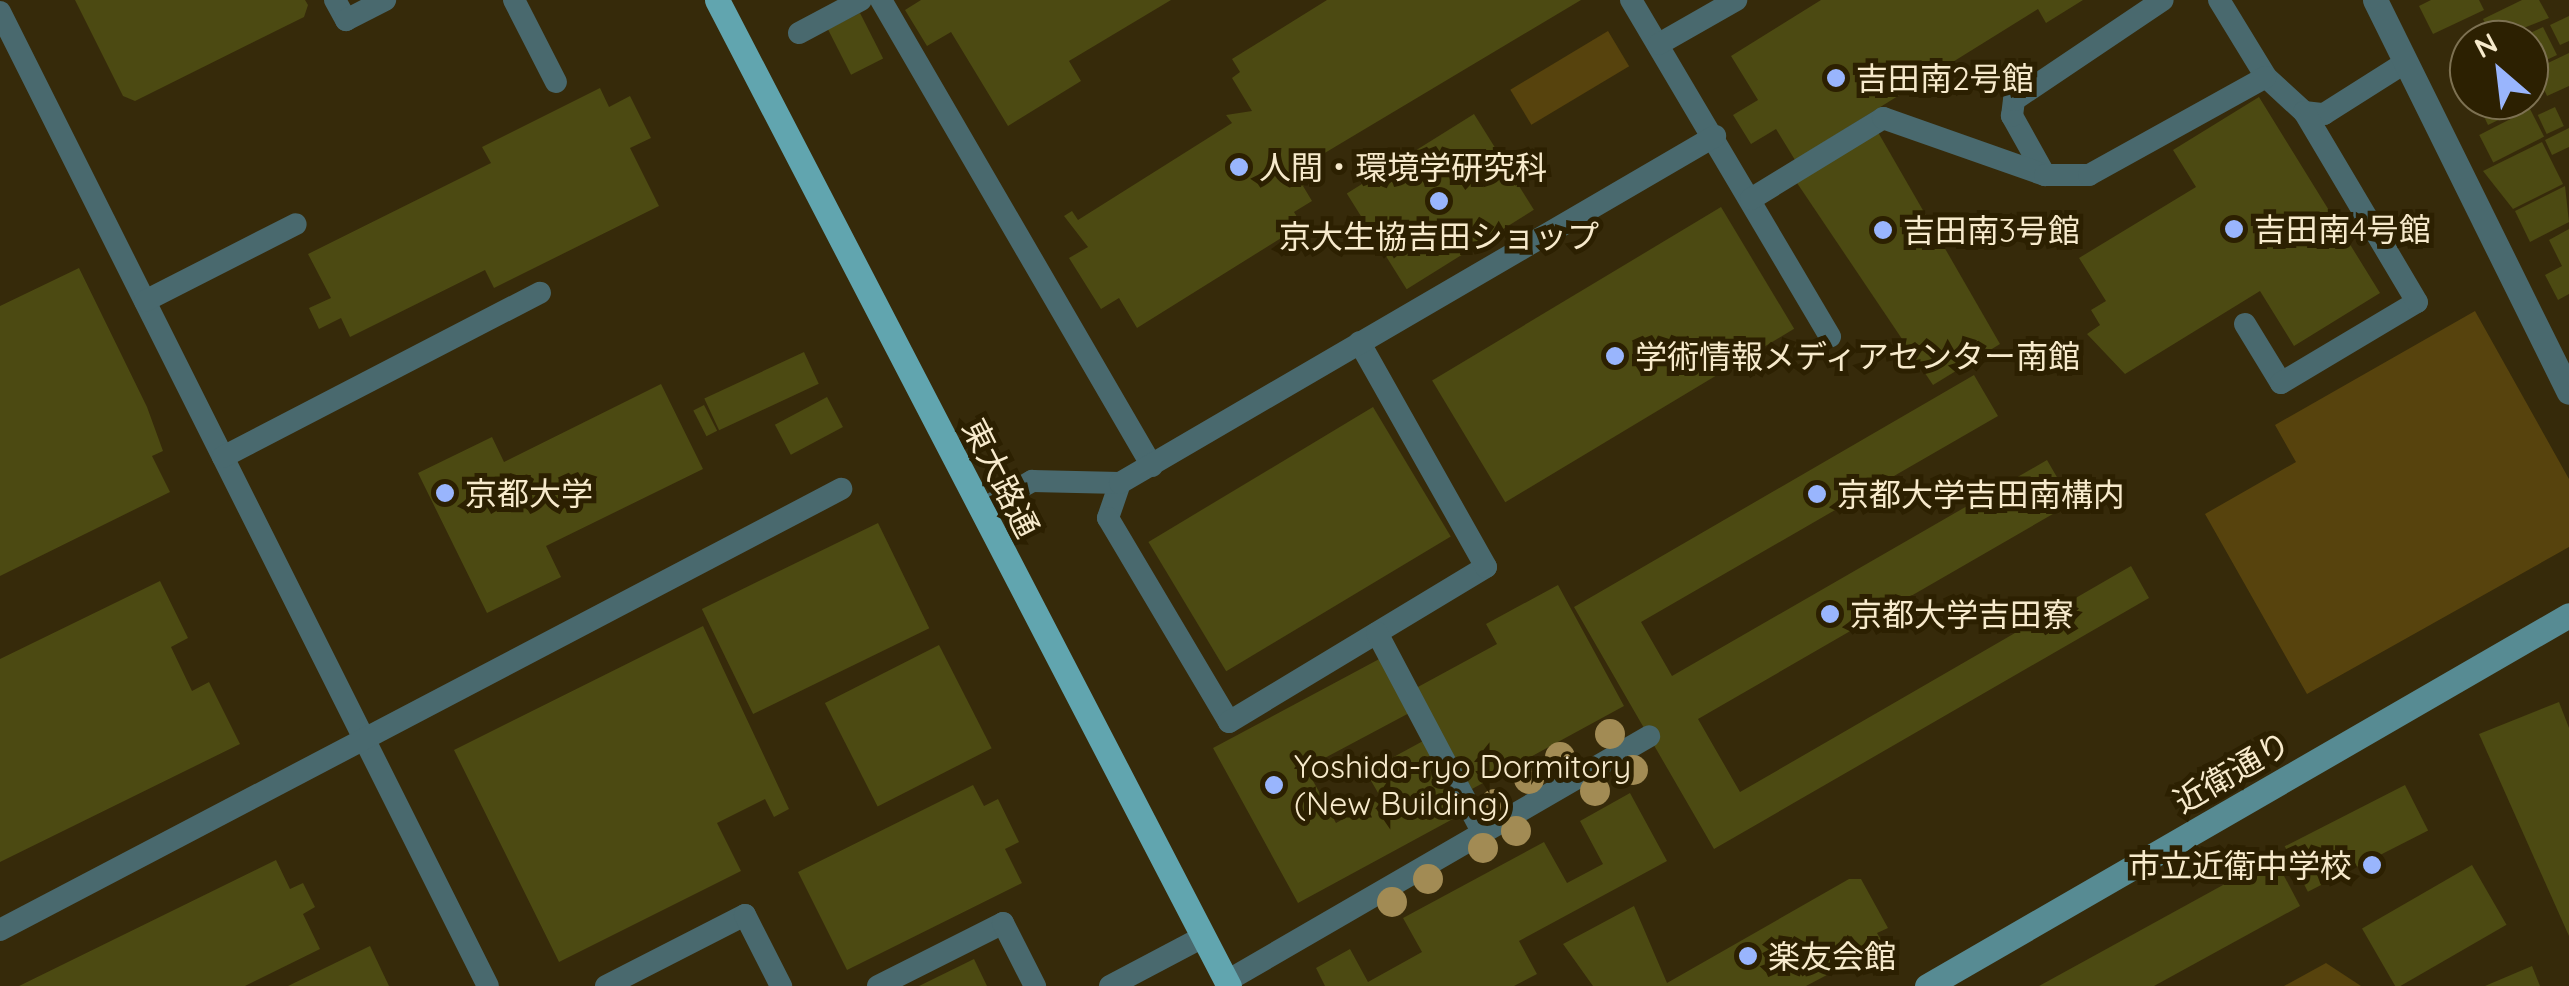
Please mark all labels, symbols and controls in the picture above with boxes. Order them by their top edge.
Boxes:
north arrow [2449,20,2549,120]
text: N [2468,25,2503,65]
place label: 吉田南2号館 [1856,59,2034,97]
marker: 吉田南2号館 [1825,67,1847,89]
place label: 人間・環境学研究科 [1259,148,1547,186]
marker: 人間・環境学研究科 [1228,156,1250,178]
marker: 京大生協吉田ショップ [1428,190,1450,212]
place label: 吉田南4号館 [2254,210,2431,248]
place label: 吉田南3号館 [1903,211,2080,249]
place label: 京大生協吉田ショップ [1279,217,1599,255]
marker: 吉田南4号館 [2223,218,2245,240]
marker: 吉田南3号館 [1872,219,1894,241]
place label: 学術情報メディアセンター南館 [1635,337,2083,375]
marker: 学術情報メディアセンター南館 [1604,345,1626,367]
street label: 東大路通 [955,412,1047,544]
place label: 京都大学 [465,474,593,512]
place label: 京都大学吉田南構内 [1837,475,2125,513]
marker: 京都大学 [434,482,456,504]
marker: 京都大学吉田南構内 [1806,483,1828,505]
place label: 京都大学吉田寮 [1850,595,2074,633]
marker: 京都大学吉田寮 [1819,603,1841,625]
street label: 近衛通り [2167,723,2297,821]
place label: Yoshida-ryo Dormitory (New Building) [1294,748,1631,823]
marker: Yoshida-ryo Dormitory (New Building) [1263,774,1285,796]
place label: 市立近衛中学校 [2128,846,2352,884]
marker: 市立近衛中学校 [2361,854,2383,876]
place label: 楽友会館 [1768,937,1896,975]
marker: 楽友会館 [1737,945,1759,967]

